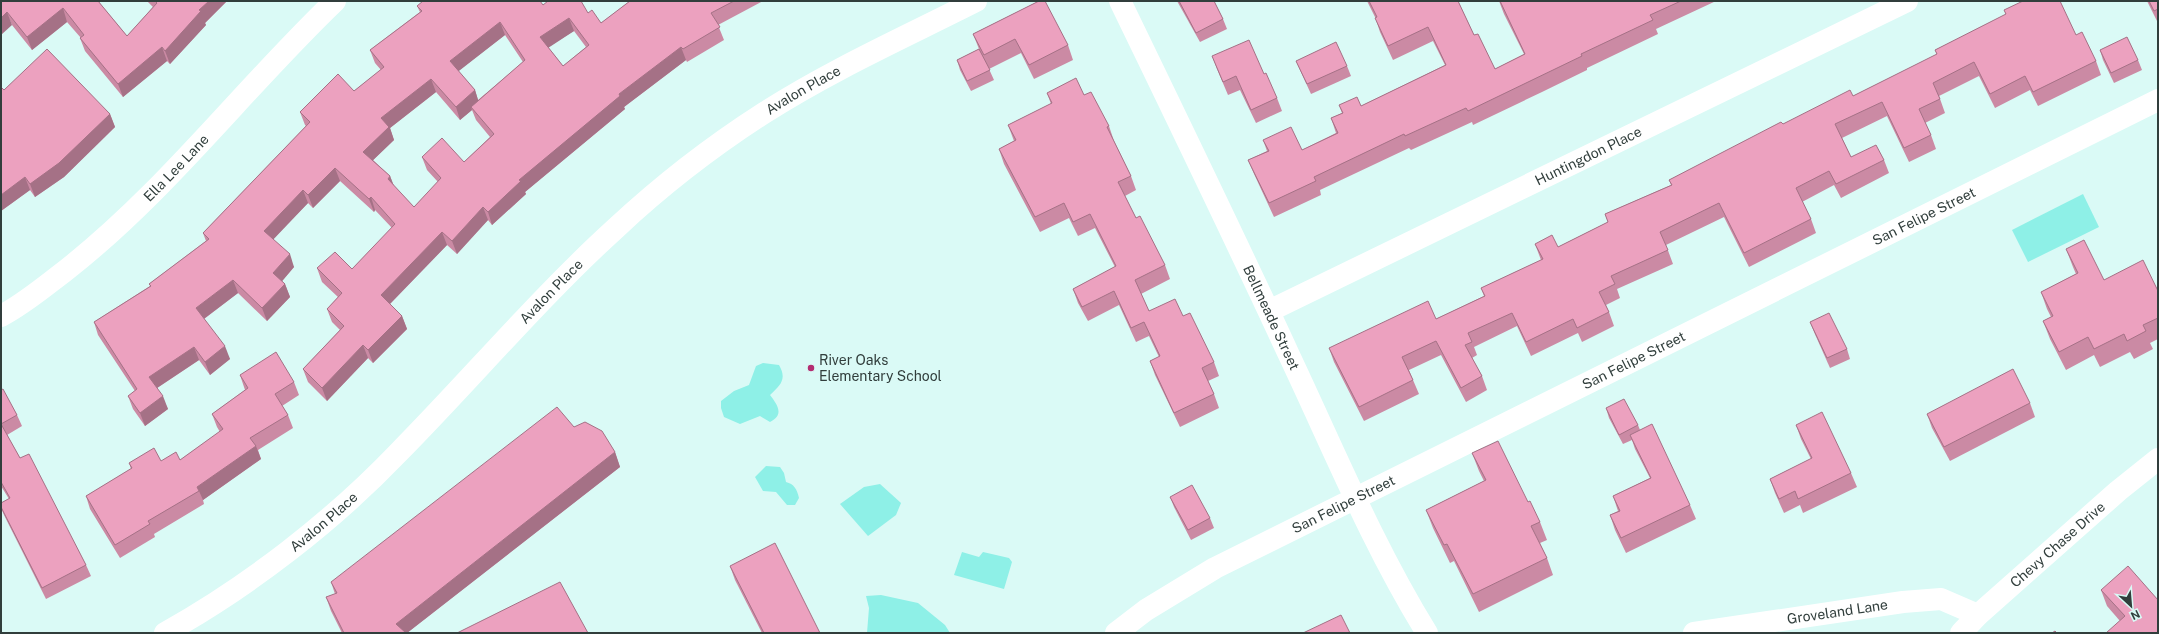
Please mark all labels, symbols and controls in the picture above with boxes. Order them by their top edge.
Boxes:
street label: Avalon Place [763,62,843,118]
street label: Huntingdon Place [1532,123,1644,188]
street label: Ella Lee Lane [140,131,212,205]
street label: San Felipe Street [1870,184,1978,248]
street label: Avalon Place [516,256,586,327]
street label: Bellmeade Street [1240,263,1303,373]
street label: San Felipe Street [1580,328,1688,392]
place label: River Oaks Elementary School [819,352,942,384]
marker: River Oaks Elementary School [806,363,816,373]
street label: San Felipe Street [1289,472,1398,537]
street label: Avalon Place [287,489,361,555]
street label: Chevy Chase Drive [2007,498,2108,591]
north arrow [2111,586,2151,626]
street label: Groveland Lane [1786,596,1889,627]
text: N [2129,608,2142,622]

